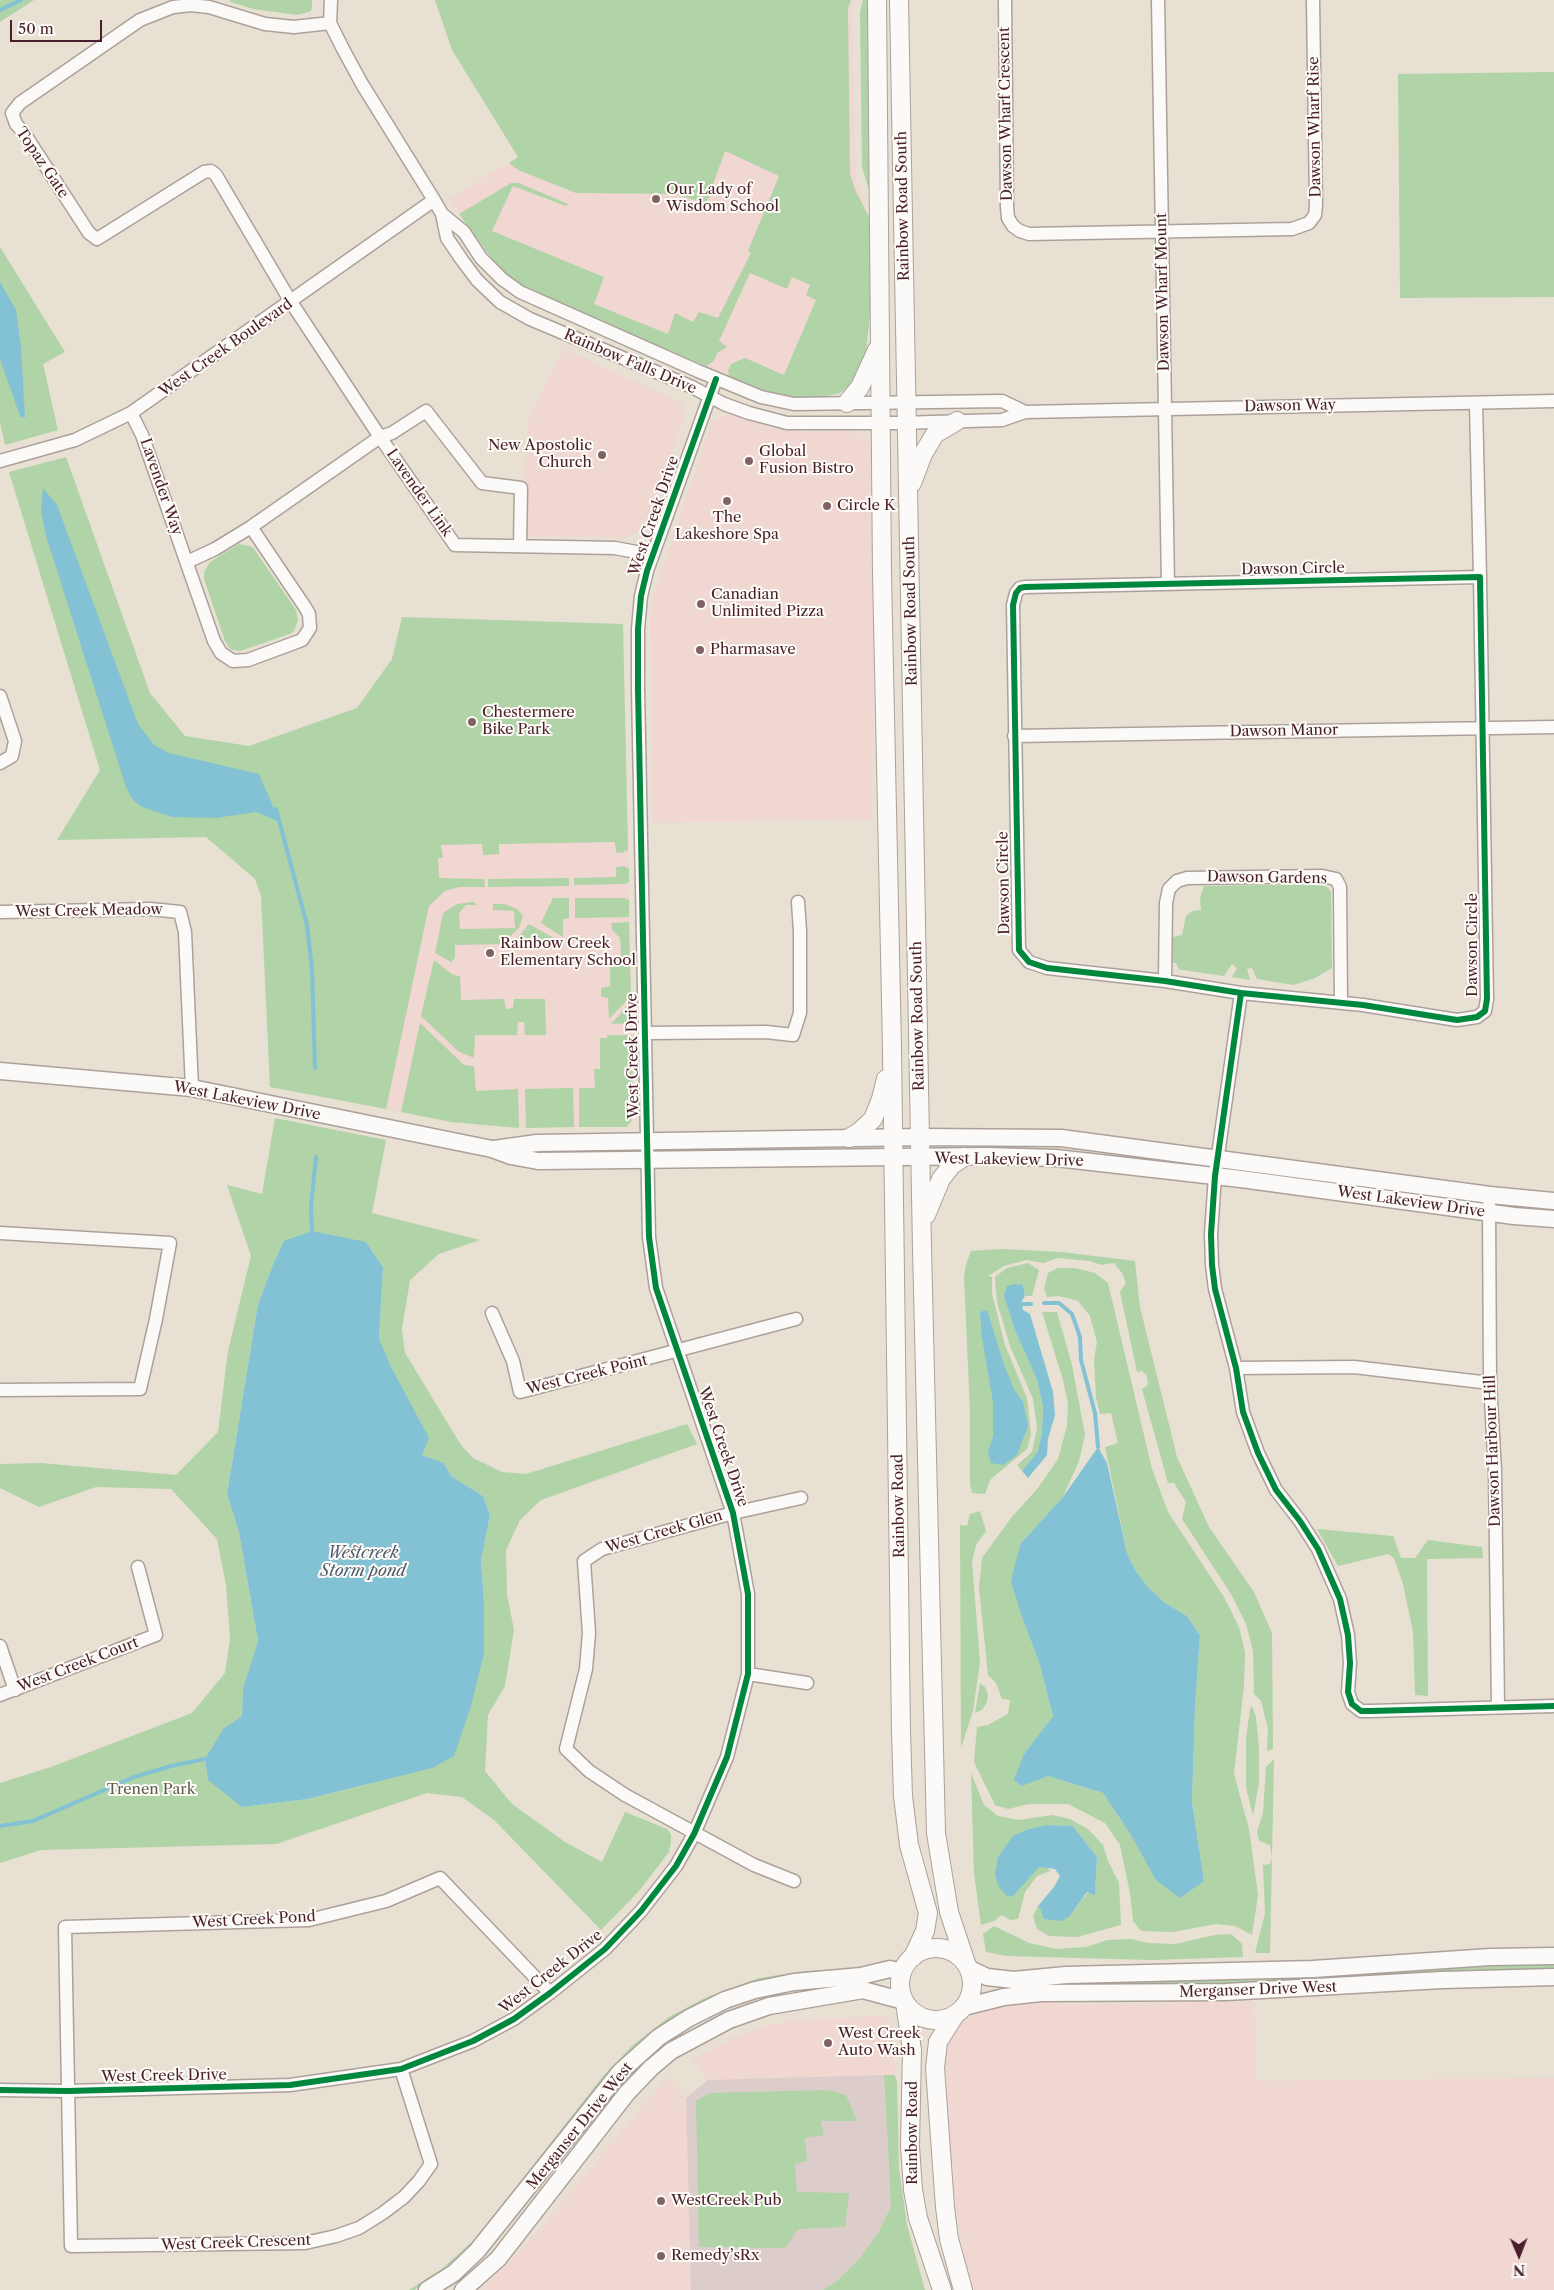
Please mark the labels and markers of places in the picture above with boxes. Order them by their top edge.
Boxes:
place label: Our Lady of Wisdom School [666,181,779,216]
marker: Our Lady of Wisdom School [650,193,662,205]
place label: New Apostolic Church [488,437,592,472]
place label: Global Fusion Bistro [759,443,854,478]
marker: New Apostolic Church [596,449,608,461]
marker: Global Fusion Bistro [743,455,755,467]
marker: The Lakeshore Spa [721,495,733,507]
place label: Circle K [837,497,896,515]
marker: Circle K [821,500,833,512]
place label: The Lakeshore Spa [675,509,779,544]
place label: Canadian Unlimited Pizza [711,586,824,621]
marker: Canadian Unlimited Pizza [695,598,707,610]
place label: Pharmasave [710,641,796,659]
marker: Pharmasave [694,644,706,656]
place label: Chestermere Bike Park [482,704,575,739]
marker: Chestermere Bike Park [466,716,478,728]
place label: Rainbow Creek Elementary School [500,935,636,970]
marker: Rainbow Creek Elementary School [484,947,496,959]
place label: West Creek Auto Wash [838,2025,920,2060]
marker: West Creek Auto Wash [822,2037,834,2049]
place label: WestCreek Pub [671,2192,782,2210]
marker: WestCreek Pub [655,2195,667,2207]
place label: Remedy’sRx [671,2247,760,2265]
marker: Remedy’sRx [655,2250,667,2262]

